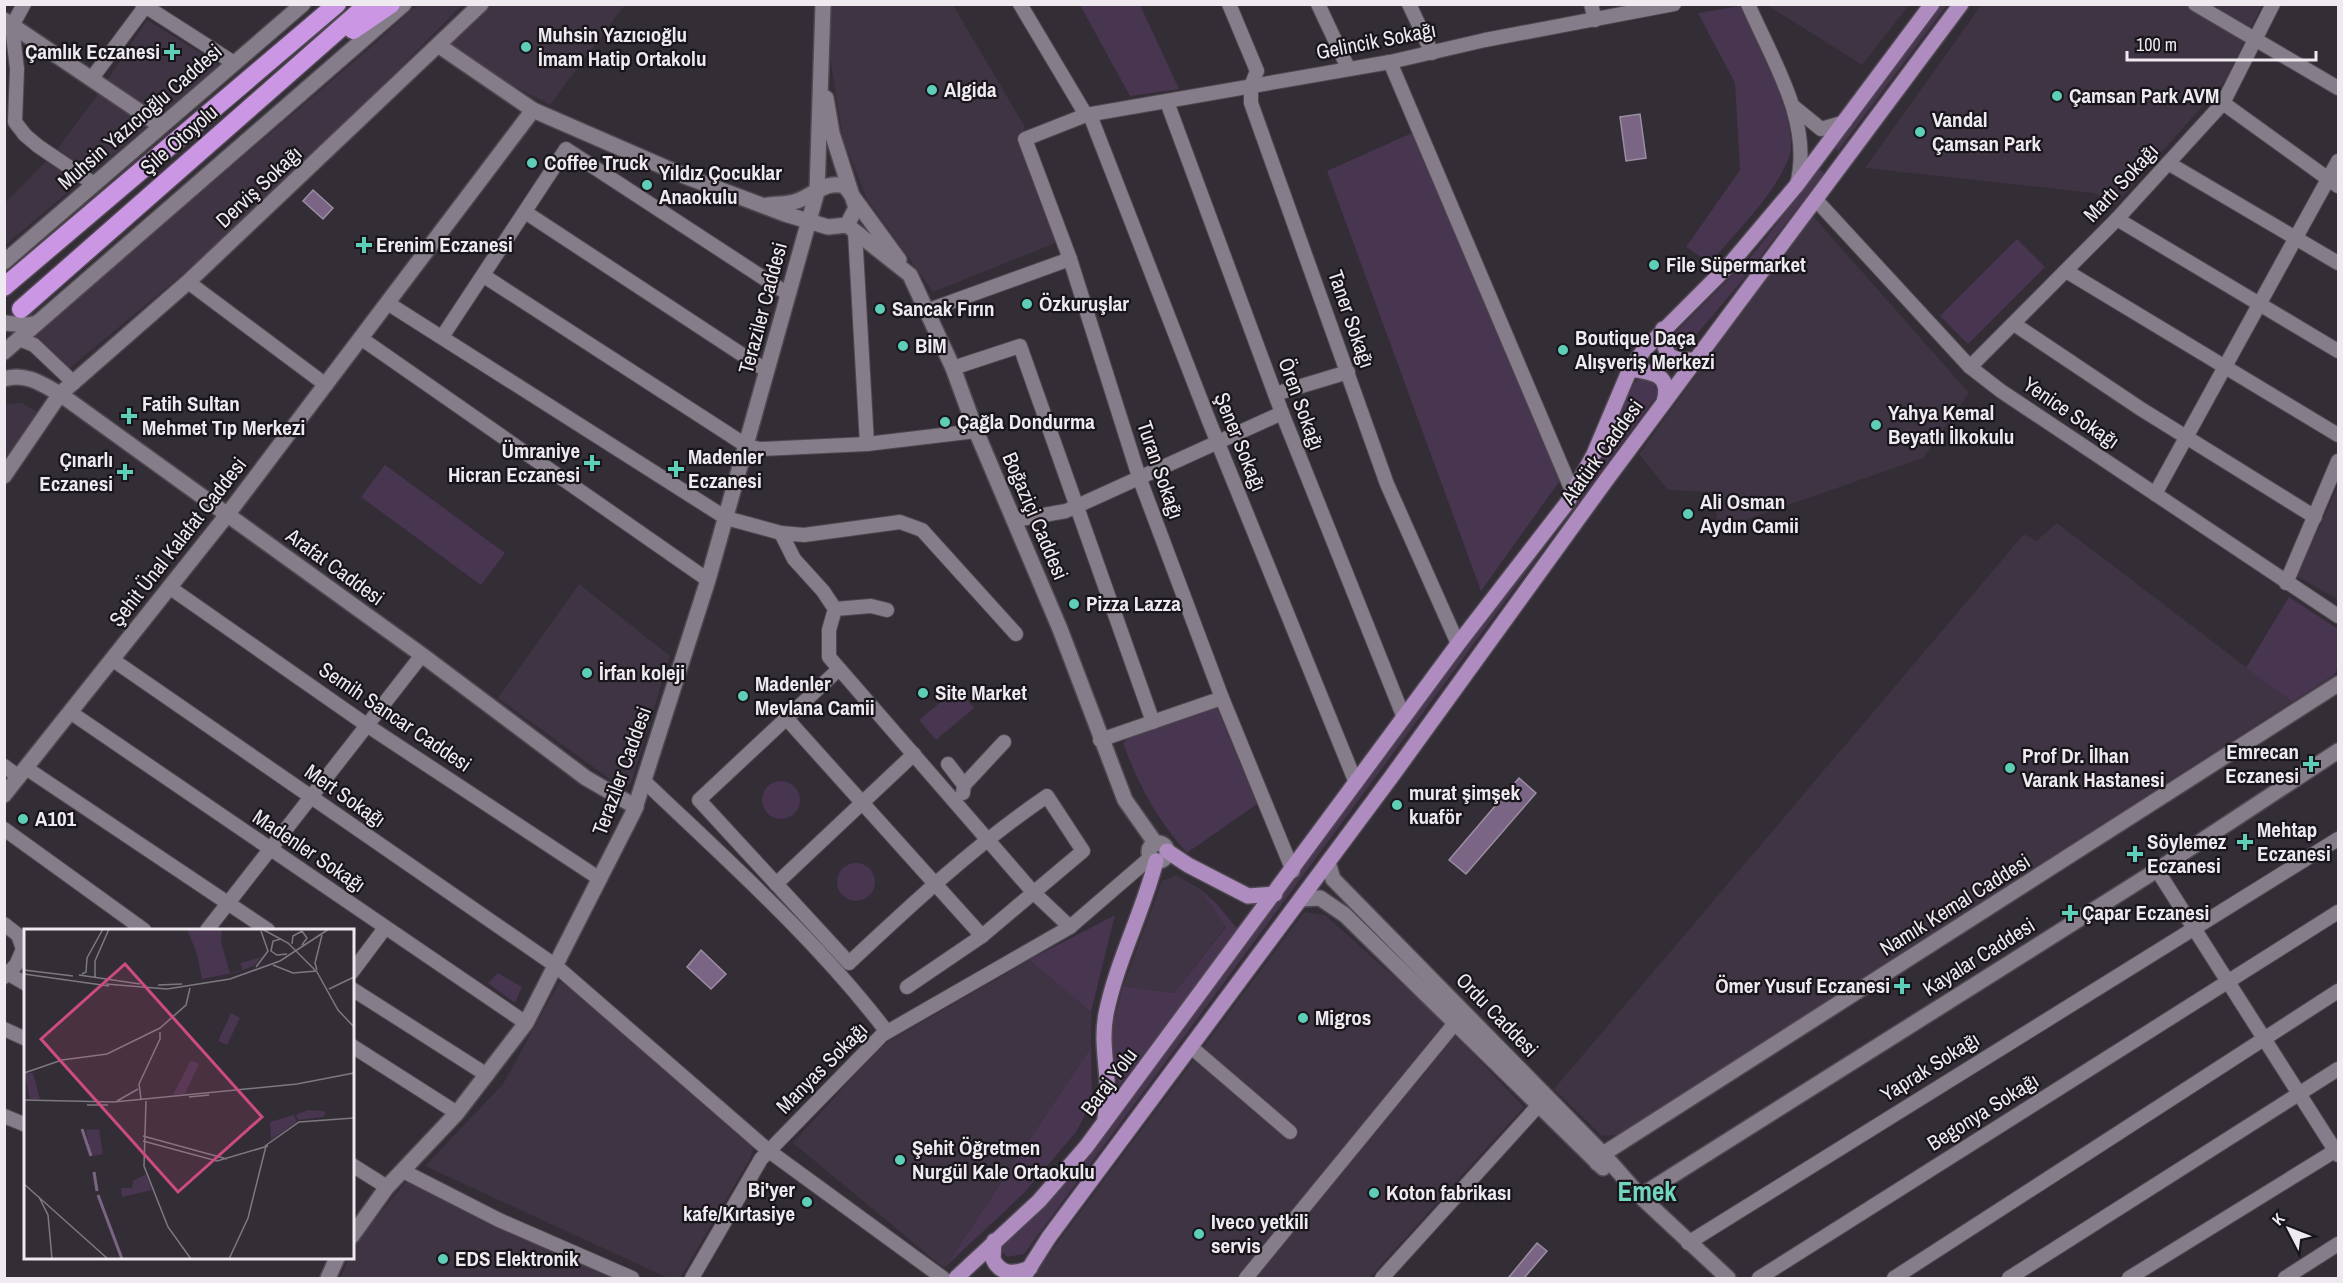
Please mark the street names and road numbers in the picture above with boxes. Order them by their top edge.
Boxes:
street label: Gelincik Sokağı [1313,15,1438,66]
street label: Muhsin Yazıcıoğlu Caddesi [51,37,228,196]
street label: Şile Otoyolu [134,98,224,181]
street label: Martı Sokağı [2077,137,2165,228]
street label: Derviş Sokağı [209,139,308,234]
street label: Teraziler Caddesi [731,239,794,377]
street label: Taner Sokağı [1321,266,1382,372]
street label: Ören Sokağı [1271,353,1332,454]
street label: Yenice Sokağı [2017,370,2125,456]
street label: Şener Sokağı [1207,388,1273,496]
street label: Atatürk Caddesi [1553,393,1650,511]
street label: Turan Sokağı [1130,417,1191,523]
street label: Boğaziçi Caddesi [996,448,1075,584]
street label: Şehit Ünal Kalafat Caddesi [102,451,253,632]
street label: Arafat Caddesi [279,521,390,612]
street label: Semih Sancar Caddesi [313,655,477,778]
street label: Teraziler Caddesi [585,702,658,839]
street label: Mert Sokağı [299,757,392,834]
street label: Madenler Sokağı [247,802,371,899]
street label: Namık Kemal Caddesi [1874,847,2035,963]
street label: Kayalar Caddesi [1917,911,2040,1003]
street label: Ordu Caddesi [1450,966,1545,1063]
street label: Manyas Sokağı [769,1015,874,1120]
street label: Yaprak Sokağı [1875,1025,1985,1108]
street label: Baraj Yolu [1074,1042,1144,1121]
street label: Begonya Sokağı [1921,1066,2044,1157]

